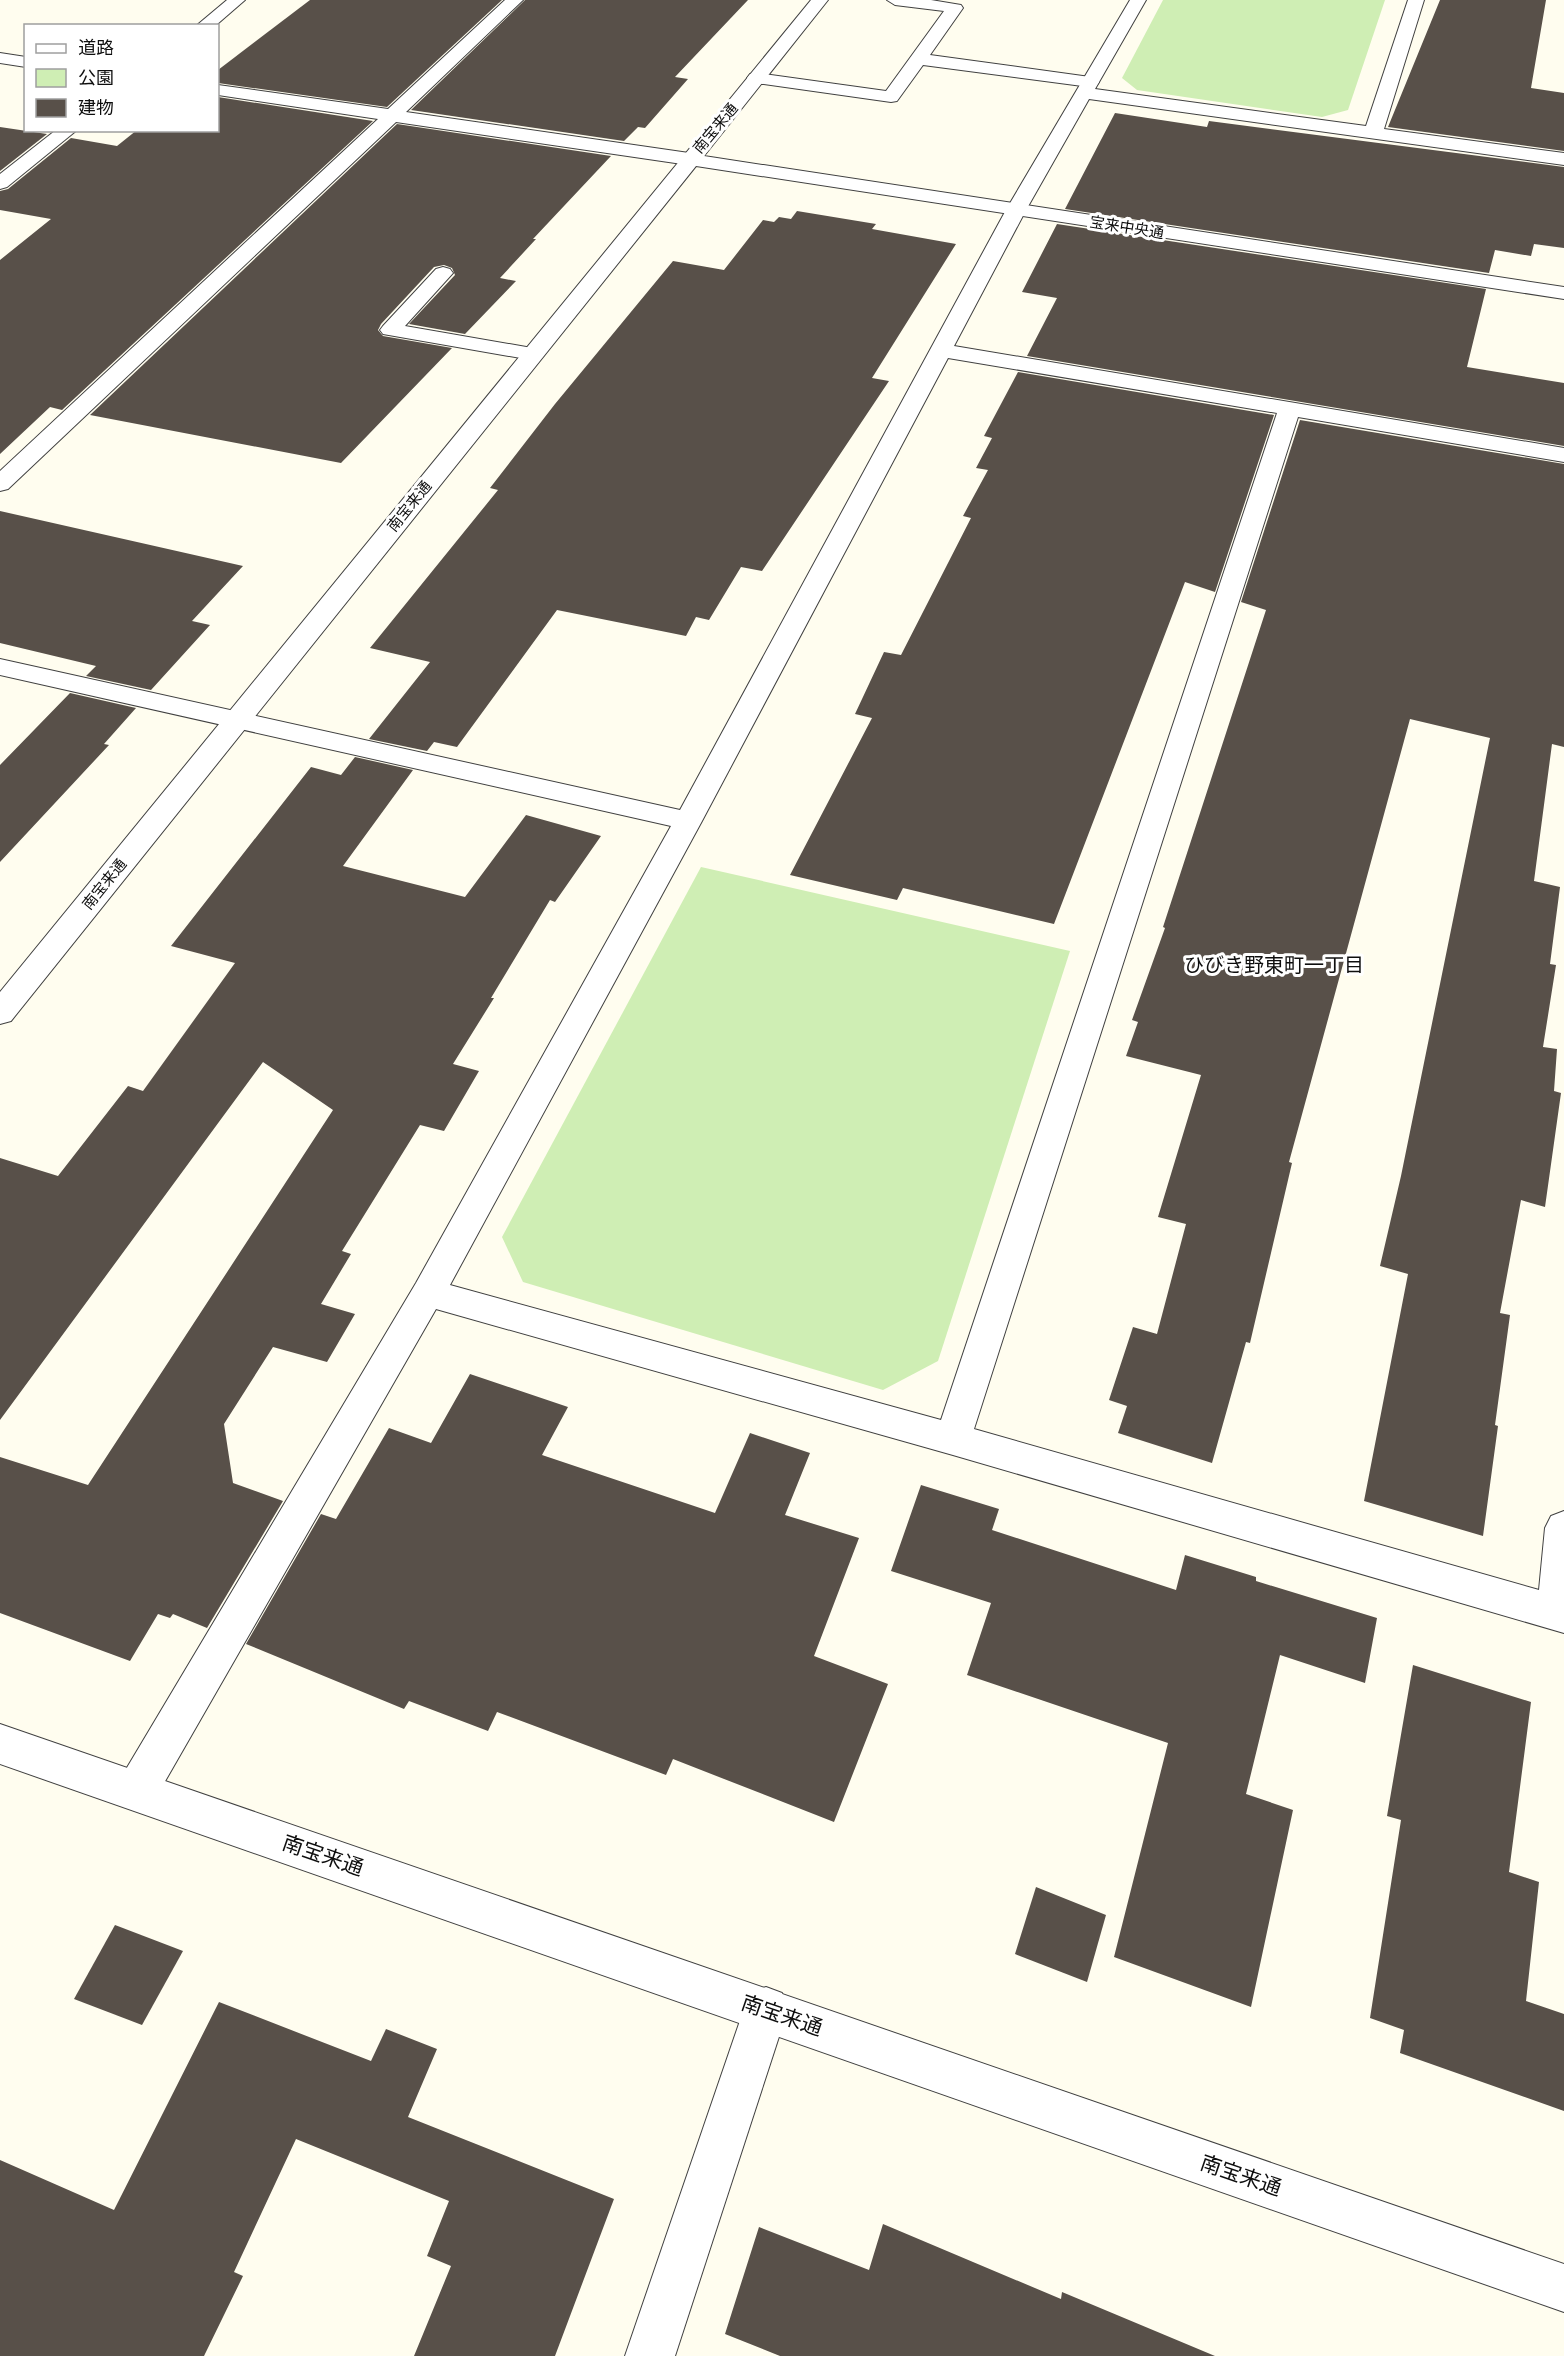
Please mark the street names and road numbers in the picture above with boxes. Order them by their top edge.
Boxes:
street label: 南宝来通 [688,99,742,157]
street label: 宝来中央通 [1088,212,1166,242]
street label: 南宝来通 [383,477,435,535]
street label: 南宝来通 [78,855,130,913]
street label: 南宝来通 [279,1829,367,1881]
street label: 南宝来通 [738,1989,826,2041]
street label: 南宝来通 [1197,2149,1285,2201]

